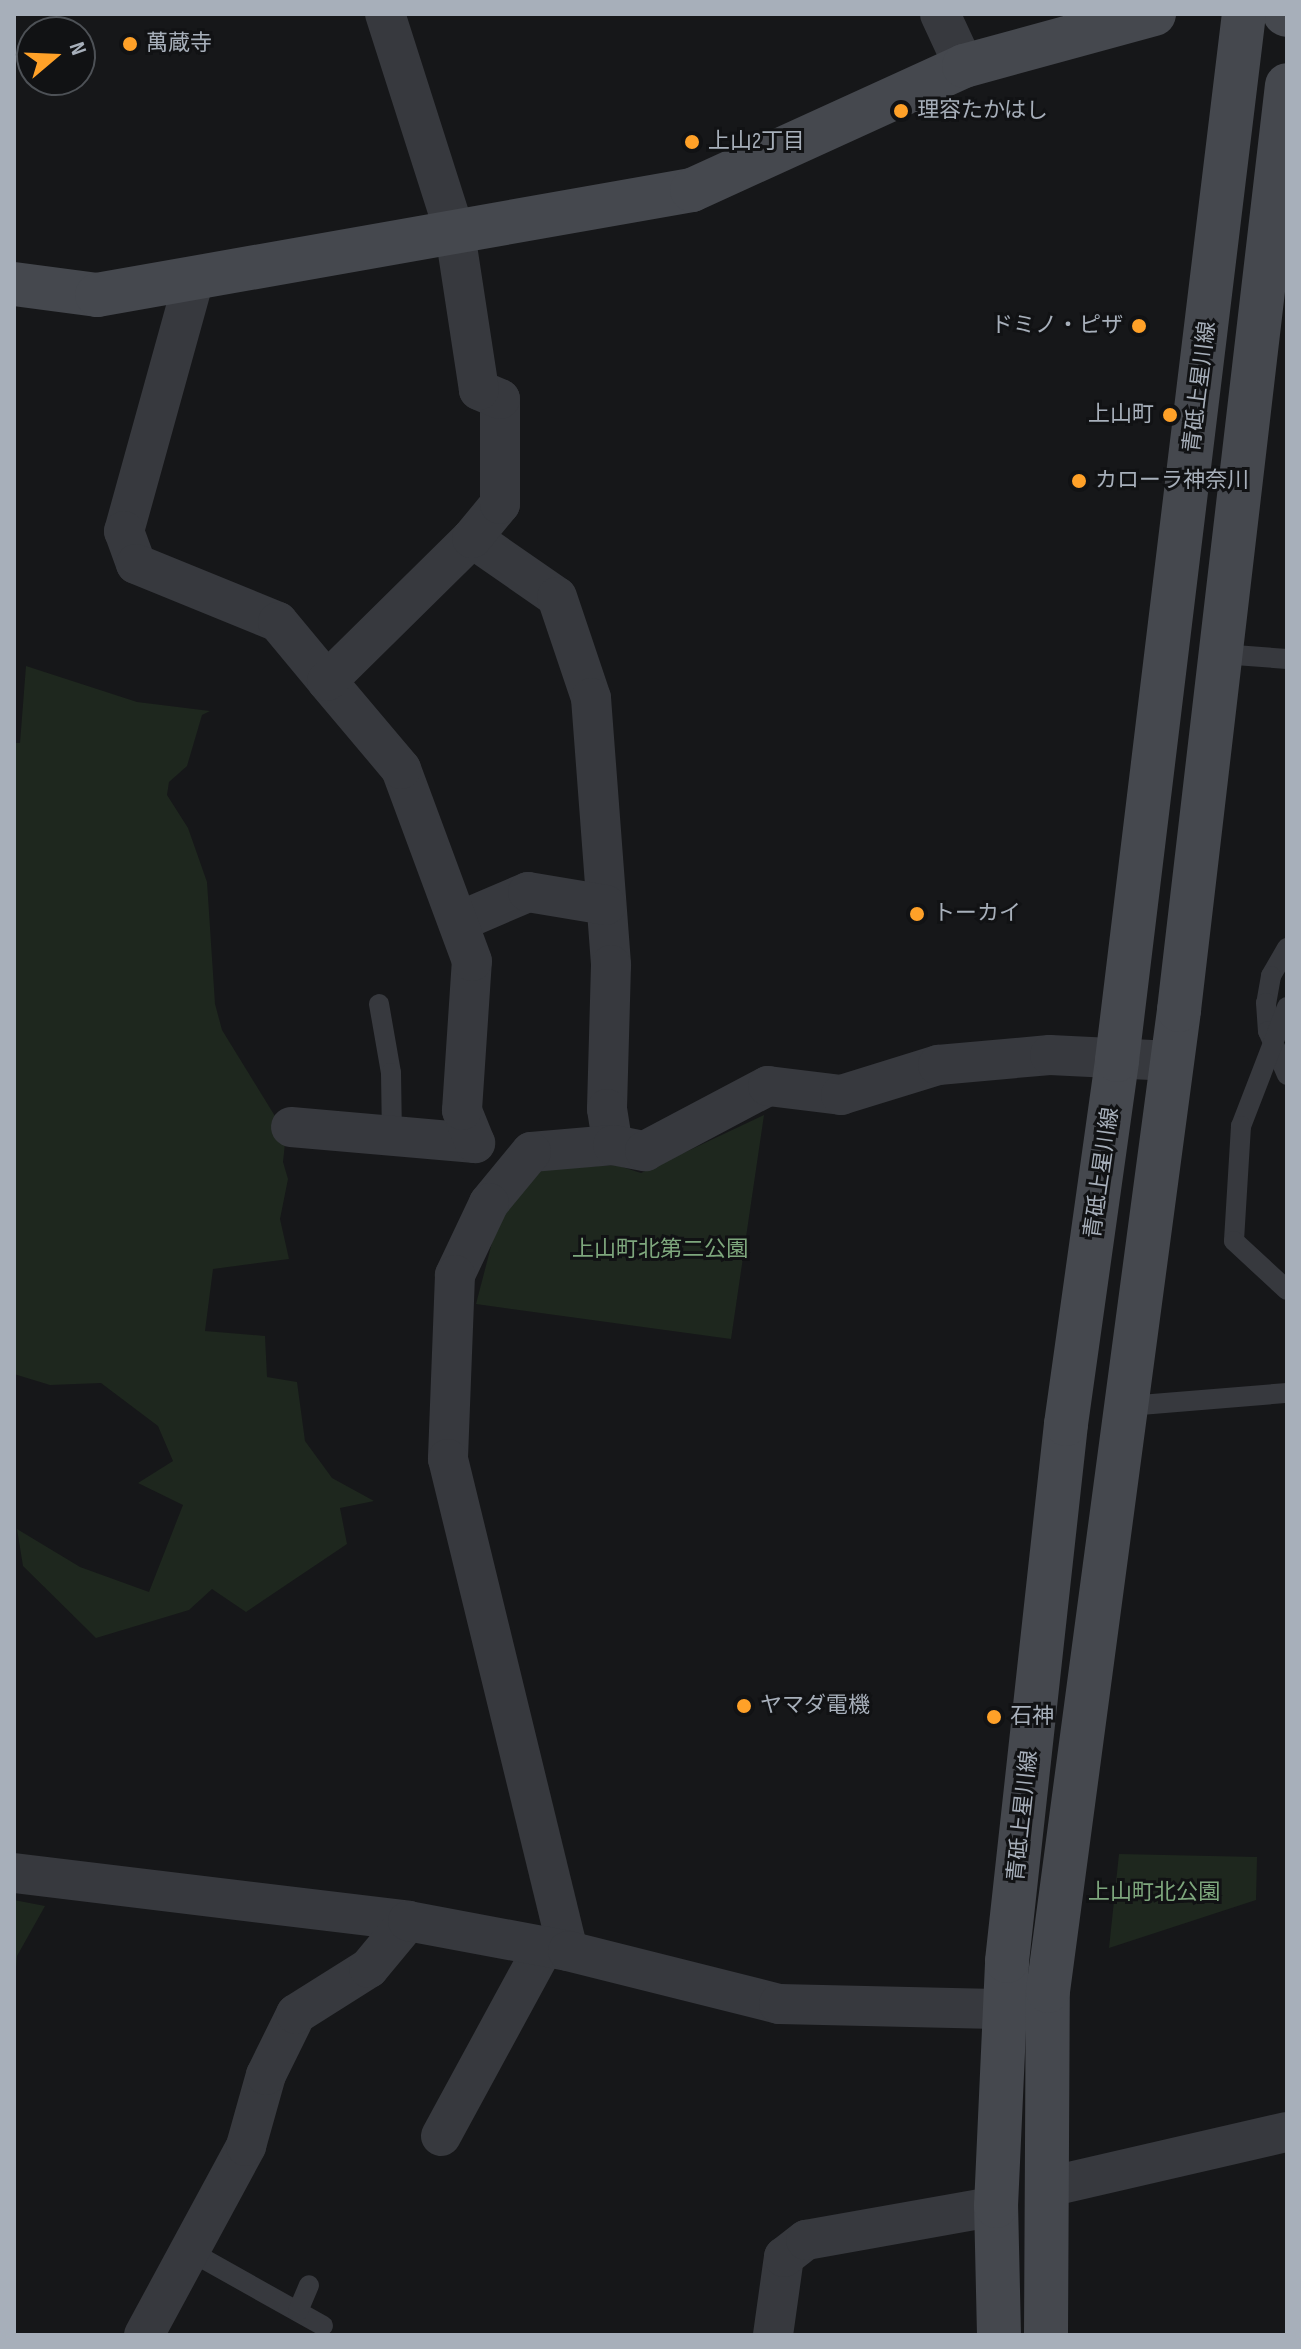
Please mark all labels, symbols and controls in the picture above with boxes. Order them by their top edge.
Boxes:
north arrow [16,16,96,96]
place label: 萬蔵寺 [146,31,212,57]
marker: 萬蔵寺 [121,35,139,53]
text: N [63,39,92,59]
place label: 理容たかはし [917,98,1049,124]
marker: 理容たかはし [892,102,910,120]
place label: 上山2丁目 [708,129,805,155]
marker: 上山2丁目 [683,133,701,151]
place label: ドミノ・ピザ [991,313,1123,339]
marker: ドミノ・ピザ [1130,317,1148,335]
street label: 青砥上星川線 [1179,320,1221,454]
place label: 上山町 [1088,402,1154,428]
marker: 上山町 [1161,406,1179,424]
place label: カローラ神奈川 [1095,468,1249,494]
marker: カローラ神奈川 [1070,472,1088,490]
place label: トーカイ [933,901,1021,927]
marker: トーカイ [908,905,926,923]
street label: 青砥上星川線 [1080,1106,1124,1240]
park label: 上山町北第二公園 [572,1237,748,1263]
place label: ヤマダ電機 [760,1693,870,1719]
marker: ヤマダ電機 [735,1697,753,1715]
place label: 石神 [1010,1704,1054,1730]
marker: 石神 [985,1708,1003,1726]
street label: 青砥上星川線 [1003,1749,1043,1883]
park label: 上山町北公園 [1088,1880,1220,1906]

